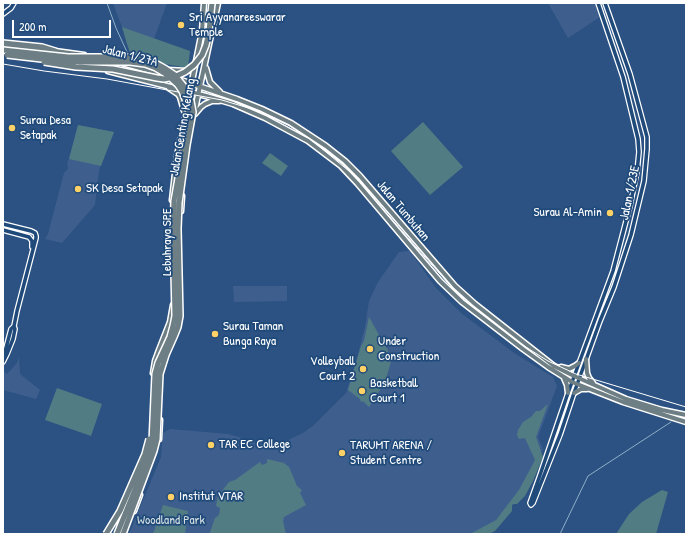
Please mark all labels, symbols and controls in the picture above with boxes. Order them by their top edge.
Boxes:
place label: Sri Ayyanareeswarar Temple [189,10,286,41]
scale bar [14,12,113,38]
text: 200 m [19,18,46,35]
marker: Sri Ayyanareeswarar Temple [176,20,186,30]
street label: Jalan 1/27A [101,42,159,70]
street label: Jalan Genting Kelang [167,77,199,177]
place label: Surau Desa Setapak [20,113,71,144]
marker: Surau Desa Setapak [7,123,17,133]
street label: Jalan 1/23E [617,164,643,222]
street label: Jalan Tumbuhan [373,177,433,245]
place label: SK Desa Setapak [86,181,163,197]
marker: SK Desa Setapak [73,184,83,194]
place label: Surau Al-Amin [534,205,602,221]
street label: Lebuhraya SPE [160,208,176,276]
marker: Surau Al-Amin [605,208,615,218]
place label: Surau Taman Bunga Raya [223,319,283,350]
marker: Surau Taman Bunga Raya [210,329,220,339]
place label: Under Construction [378,334,439,365]
marker: Under Construction [365,344,375,354]
place label: Volleyball Court 2 [310,354,355,385]
marker: Volleyball Court 2 [358,364,368,374]
place label: Basketball Court 1 [370,376,418,407]
marker: Basketball Court 1 [357,386,367,396]
place label: TAR EC College [219,437,290,453]
place label: TARUMT ARENA / Student Centre [350,438,432,469]
marker: TAR EC College [206,440,216,450]
marker: TARUMT ARENA / Student Centre [337,448,347,458]
place label: Institut VTAR [179,489,243,505]
marker: Institut VTAR [166,492,176,502]
park label: Woodland Park [137,513,205,529]

